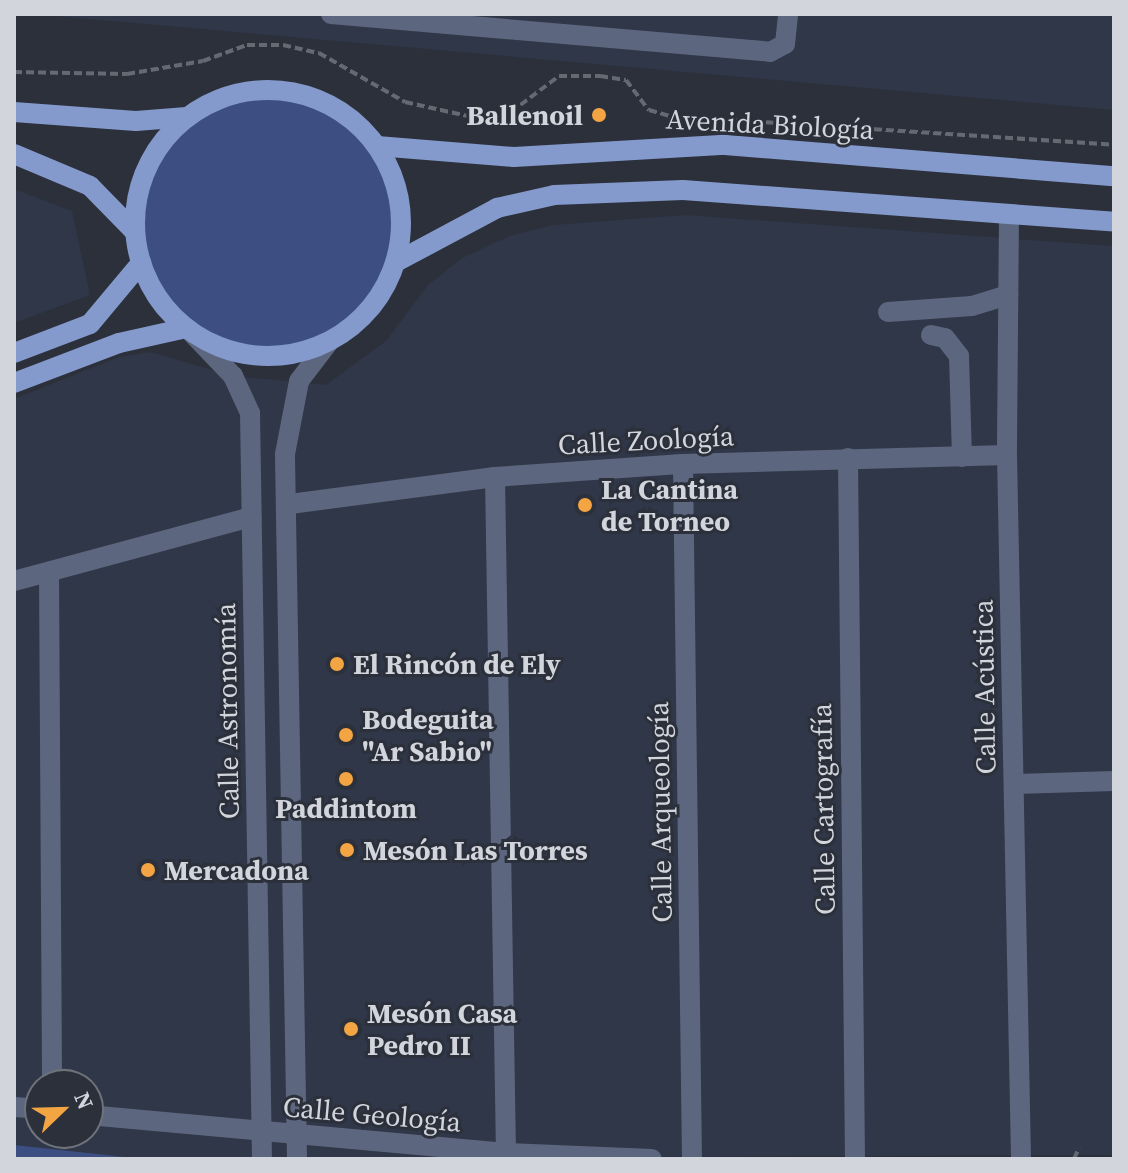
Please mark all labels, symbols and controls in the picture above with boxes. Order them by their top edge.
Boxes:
place label: Ballenoil [466,98,583,132]
street label: Avenida Biología [665,102,875,146]
marker: Ballenoil [590,106,608,124]
street label: Calle Zoología [557,419,735,461]
place label: La Cantina de Torneo [601,472,738,538]
marker: La Cantina de Torneo [576,496,594,514]
street label: Calle Acústica [966,599,1002,775]
street label: Calle Astronomía [208,603,246,819]
place label: El Rincón de Ely [353,647,561,681]
marker: El Rincón de Ely [328,655,346,673]
street label: Calle Arqueología [641,701,679,923]
place label: Bodeguita "Ar Sabio" [362,702,494,768]
street label: Calle Cartografía [804,703,842,915]
marker: Bodeguita "Ar Sabio" [337,726,355,744]
marker: Paddintom [337,770,355,788]
place label: Paddintom [275,791,417,825]
place label: Mesón Las Torres [363,833,588,867]
marker: Mesón Las Torres [338,841,356,859]
place label: Mercadona [164,853,309,887]
marker: Mercadona [139,861,157,879]
place label: Mesón Casa Pedro II [367,996,517,1062]
marker: Mesón Casa Pedro II [342,1020,360,1038]
north arrow [24,1069,104,1149]
text: N [67,1087,101,1114]
street label: Calle Geología [282,1089,462,1139]

